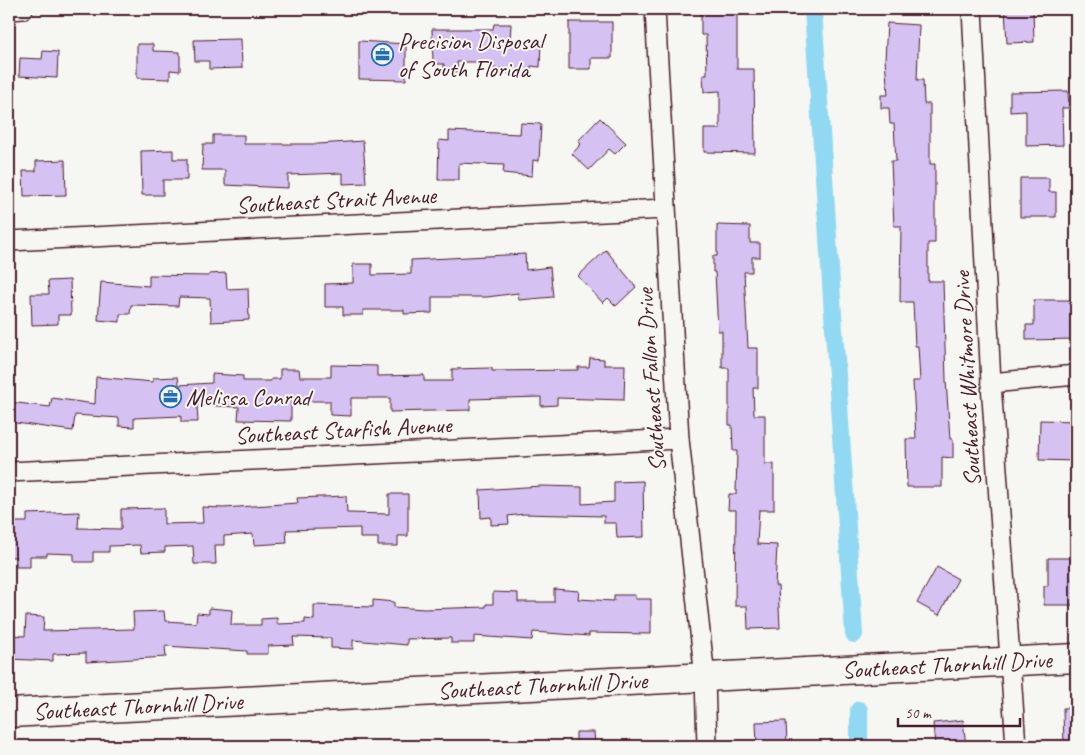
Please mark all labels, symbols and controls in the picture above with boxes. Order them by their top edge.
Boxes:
place label: Precision Disposal of South Florida [398,26,547,84]
office icon: Precision Disposal of South Florida [370,43,394,67]
street label: Southeast Strait Avenue [235,180,439,220]
street label: Southeast Whitmore Drive [946,268,988,487]
street label: Southeast Fallon Drive [629,285,672,473]
place label: Melissa Conrad [186,382,314,412]
office icon: Melissa Conrad [158,385,182,409]
street label: Southeast Starfish Avenue [234,409,454,451]
street label: Southeast Thornhill Drive [841,644,1055,685]
street label: Southeast Thornhill Drive [437,665,650,706]
street label: Southeast Thornhill Drive [32,686,246,727]
scale bar [898,695,1020,727]
text: 50 m [905,704,932,723]

